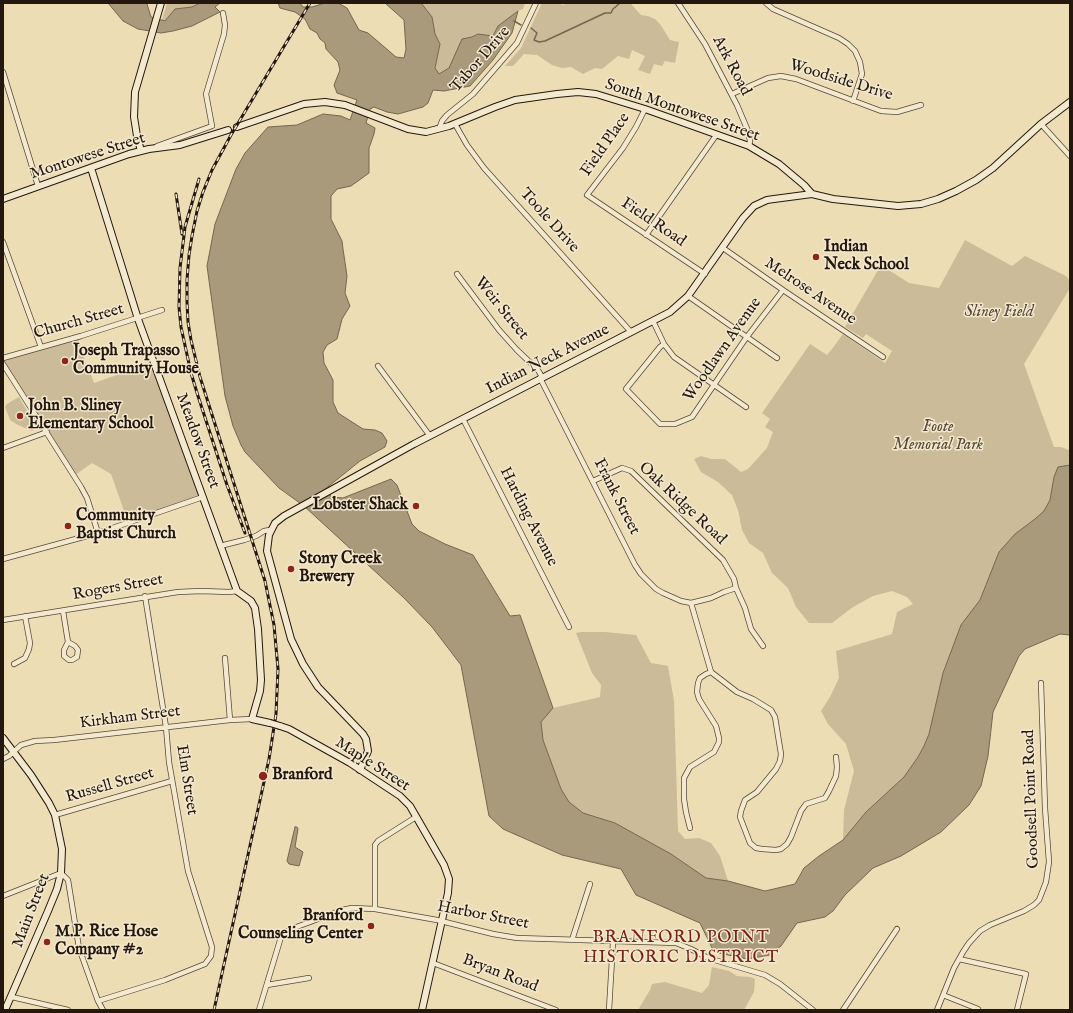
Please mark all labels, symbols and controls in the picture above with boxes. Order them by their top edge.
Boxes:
street label: Tabor Drive [447,23,515,97]
street label: Ark Road [707,33,755,99]
street label: Woodside Drive [787,56,895,106]
street label: South Montowese Street [602,75,762,147]
street label: Field Place [577,110,635,180]
street label: Montowese Street [28,129,148,185]
street label: Toole Drive [515,185,583,257]
street label: Field Road [617,194,689,252]
place label: Indian Neck School [824,238,909,276]
marker: Indian Neck School [811,252,821,262]
street label: Melrose Avenue [760,254,860,330]
street label: Weir Street [470,274,532,344]
street label: Woodlawn Avenue [680,294,766,406]
street label: Church Street [32,300,126,344]
park label: Sliney Field [965,303,1033,323]
street label: Indian Neck Avenue [483,321,613,399]
place label: Joseph Trapasso Community House [73,342,199,380]
marker: Joseph Trapasso Community House [60,356,70,366]
street label: Meadow Street [171,391,223,491]
place label: John B. Sliney Elementary School [28,397,154,435]
marker: John B. Sliney Elementary School [15,411,25,421]
park label: Foote Memorial Park [893,418,983,456]
street label: Frank Street [589,456,643,538]
street label: Oak Ridge Road [634,459,730,549]
street label: Harding Avenue [495,464,561,570]
place label: Lobster Shack [312,496,408,516]
marker: Lobster Shack [411,501,421,511]
place label: Community Baptist Church [76,507,176,545]
marker: Community Baptist Church [63,521,73,531]
place label: Stony Creek Brewery [299,550,381,588]
marker: Stony Creek Brewery [286,564,296,574]
street label: Rogers Street [71,571,165,605]
street label: Kirkham Street [79,702,181,734]
street label: Goodsell Point Road [1020,729,1044,869]
street label: Maple Street [331,734,413,796]
street label: Elm Street [171,743,201,817]
street label: Russell Street [64,764,156,808]
place label: Branford [272,766,333,786]
marker: Branford [257,770,269,782]
street label: Main Street [9,871,55,951]
street label: Harbor Street [436,898,530,934]
place label: Branford Counseling Center [238,907,363,945]
marker: Branford Counseling Center [366,921,376,931]
place label: M.P. Rice Hose Company #2 [55,923,158,961]
district label: BRANFORD POINT HISTORIC DISTRICT [583,929,779,969]
marker: M.P. Rice Hose Company #2 [42,937,52,947]
street label: Bryan Road [460,951,540,997]

